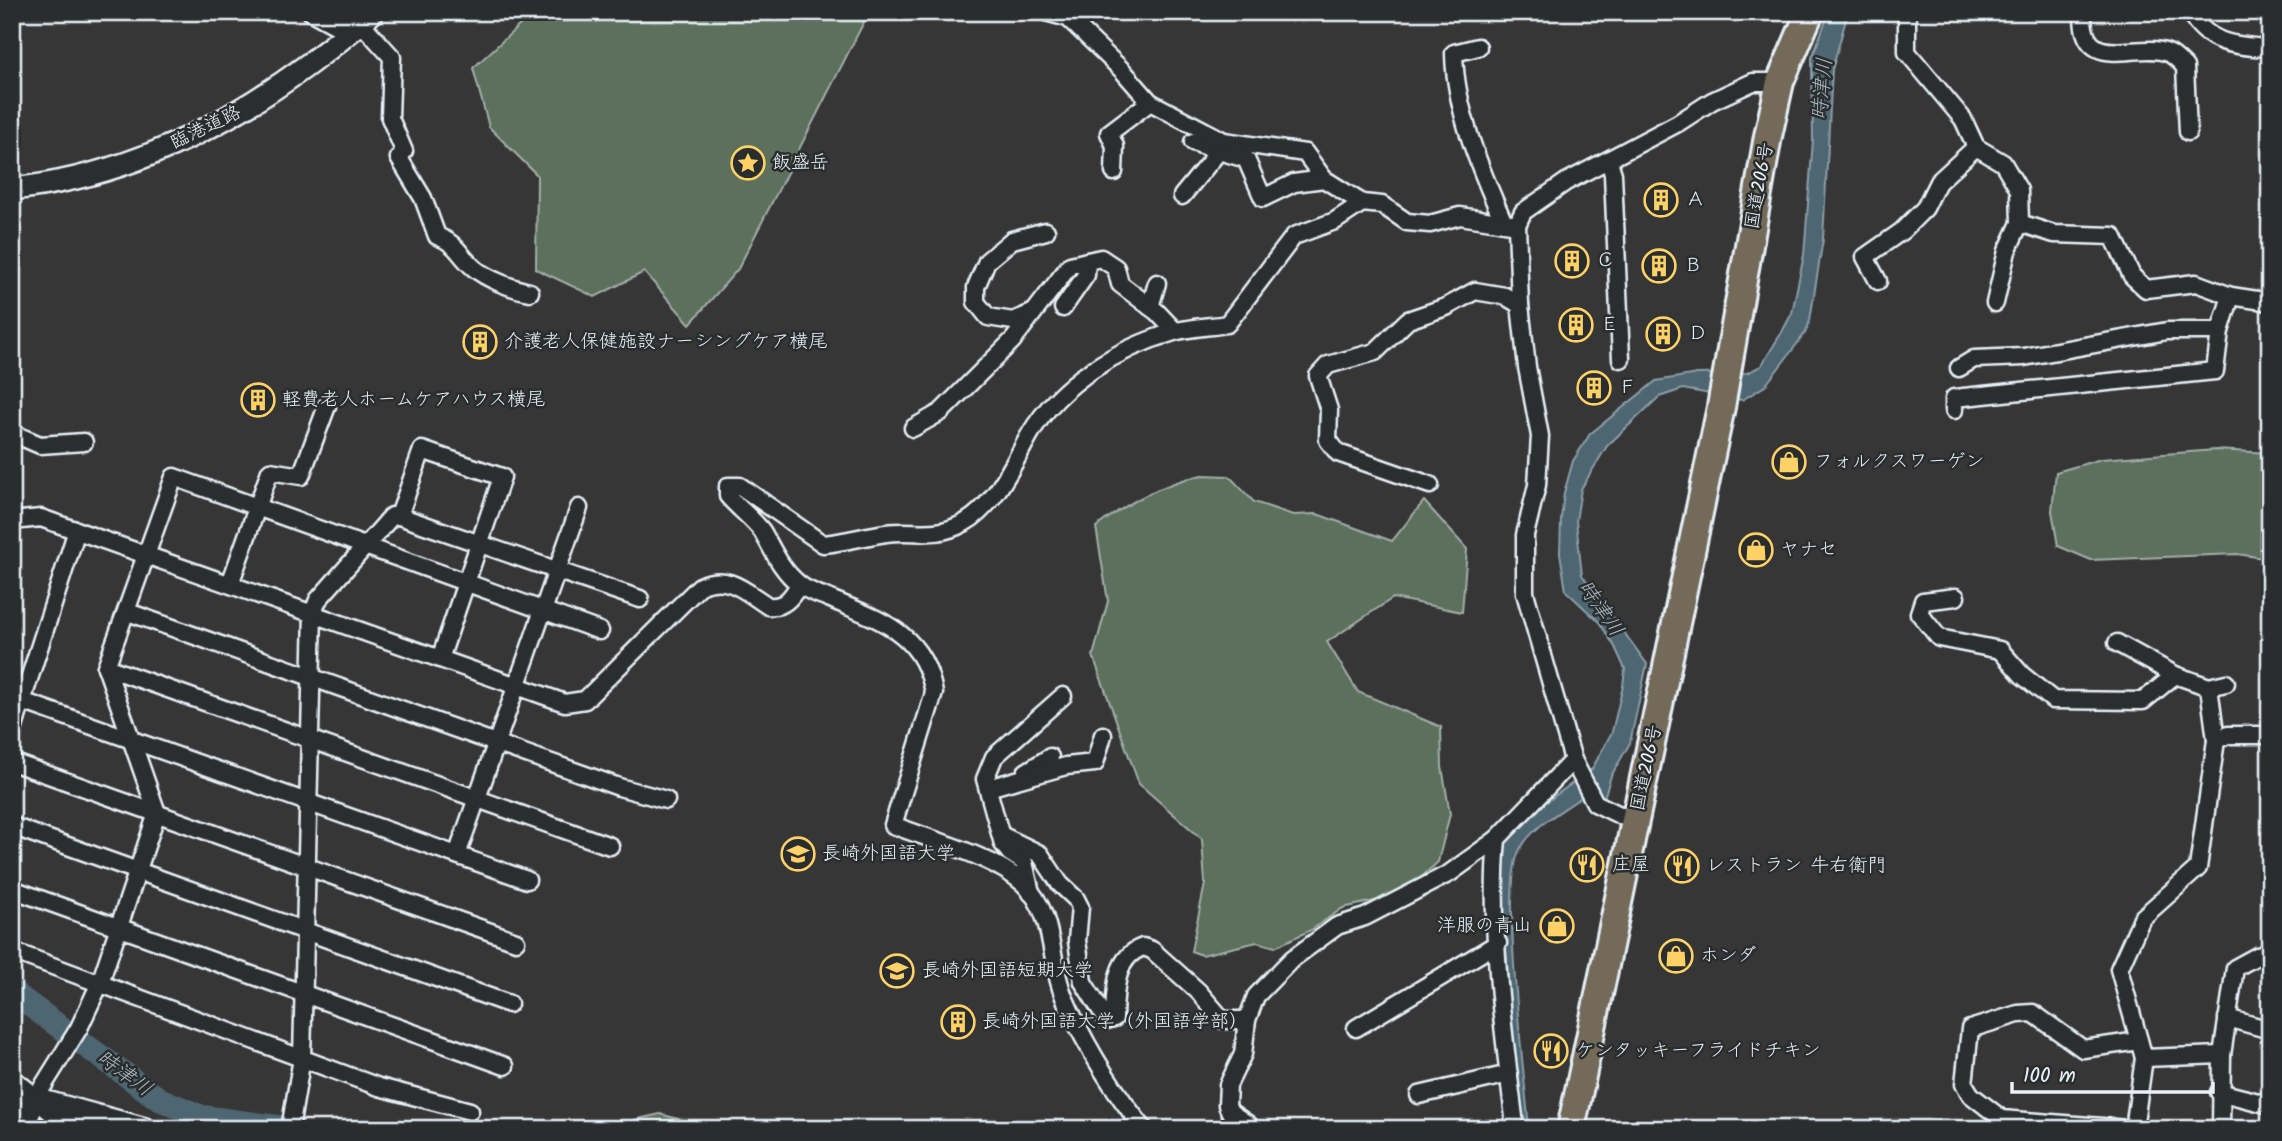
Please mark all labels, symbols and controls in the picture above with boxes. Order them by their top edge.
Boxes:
water label: 時津川 [1804,56,1842,122]
street label: 臨港道路 [165,98,247,158]
street label: 国道206号 [1738,140,1782,232]
place icon: 飯盛岳 [729,144,767,182]
place label: 飯盛岳 [772,148,829,178]
building icon: Ａ [1642,181,1680,219]
place label: Ａ [1686,185,1705,215]
building icon: Ｃ [1553,242,1591,280]
place label: Ｃ [1596,246,1615,276]
building icon: Ｂ [1640,247,1678,285]
place label: Ｂ [1684,251,1703,281]
building icon: Ｅ [1557,306,1595,344]
place label: Ｅ [1600,310,1619,340]
building icon: Ｄ [1644,315,1682,353]
place label: Ｄ [1688,319,1707,349]
building icon: 介護老人保健施設ナーシングケア横尾 [461,323,499,361]
place label: 介護老人保健施設ナーシングケア横尾 [504,327,827,357]
building icon: Ｆ [1575,369,1613,407]
place label: Ｆ [1618,373,1637,403]
building icon: 軽費老人ホームケアハウス横尾 [239,381,277,419]
place label: 軽費老人ホームケアハウス横尾 [282,385,545,415]
shop icon: フォルクスワーゲン [1770,443,1808,481]
place label: フォルクスワーゲン [1814,447,1985,477]
shop icon: ヤナセ [1737,531,1775,569]
place label: ヤナセ [1780,535,1837,565]
water label: 時津川 [1568,574,1632,644]
street label: 国道206号 [1623,722,1671,814]
school or university icon: 長崎外国語大学 [779,835,817,873]
place label: 長崎外国語大学 [822,839,955,869]
restaurant icon: 庄屋 [1568,846,1606,884]
restaurant icon: レストラン 牛右衛門 [1663,847,1701,885]
place label: 庄屋 [1612,850,1650,880]
place label: レストラン 牛右衛門 [1706,851,1886,881]
shop icon: 洋服の青山 [1538,907,1576,945]
place label: 洋服の青山 [1437,911,1532,941]
shop icon: ホンダ [1657,937,1695,975]
place label: ホンダ [1700,941,1756,971]
school or university icon: 長崎外国語短期大学 [878,952,916,990]
place label: 長崎外国語短期大学 [922,956,1093,986]
building icon: 長崎外国語大学（外国語学部） [939,1003,977,1041]
place label: 長崎外国語大学（外国語学部） [982,1007,1248,1037]
restaurant icon: ケンタッキーフライドチキン [1532,1032,1570,1070]
place label: ケンタッキーフライドチキン [1576,1036,1821,1066]
water label: 時津川 [89,1042,159,1106]
scale bar [2012,1050,2214,1094]
text: 100 m [2023,1060,2076,1093]

